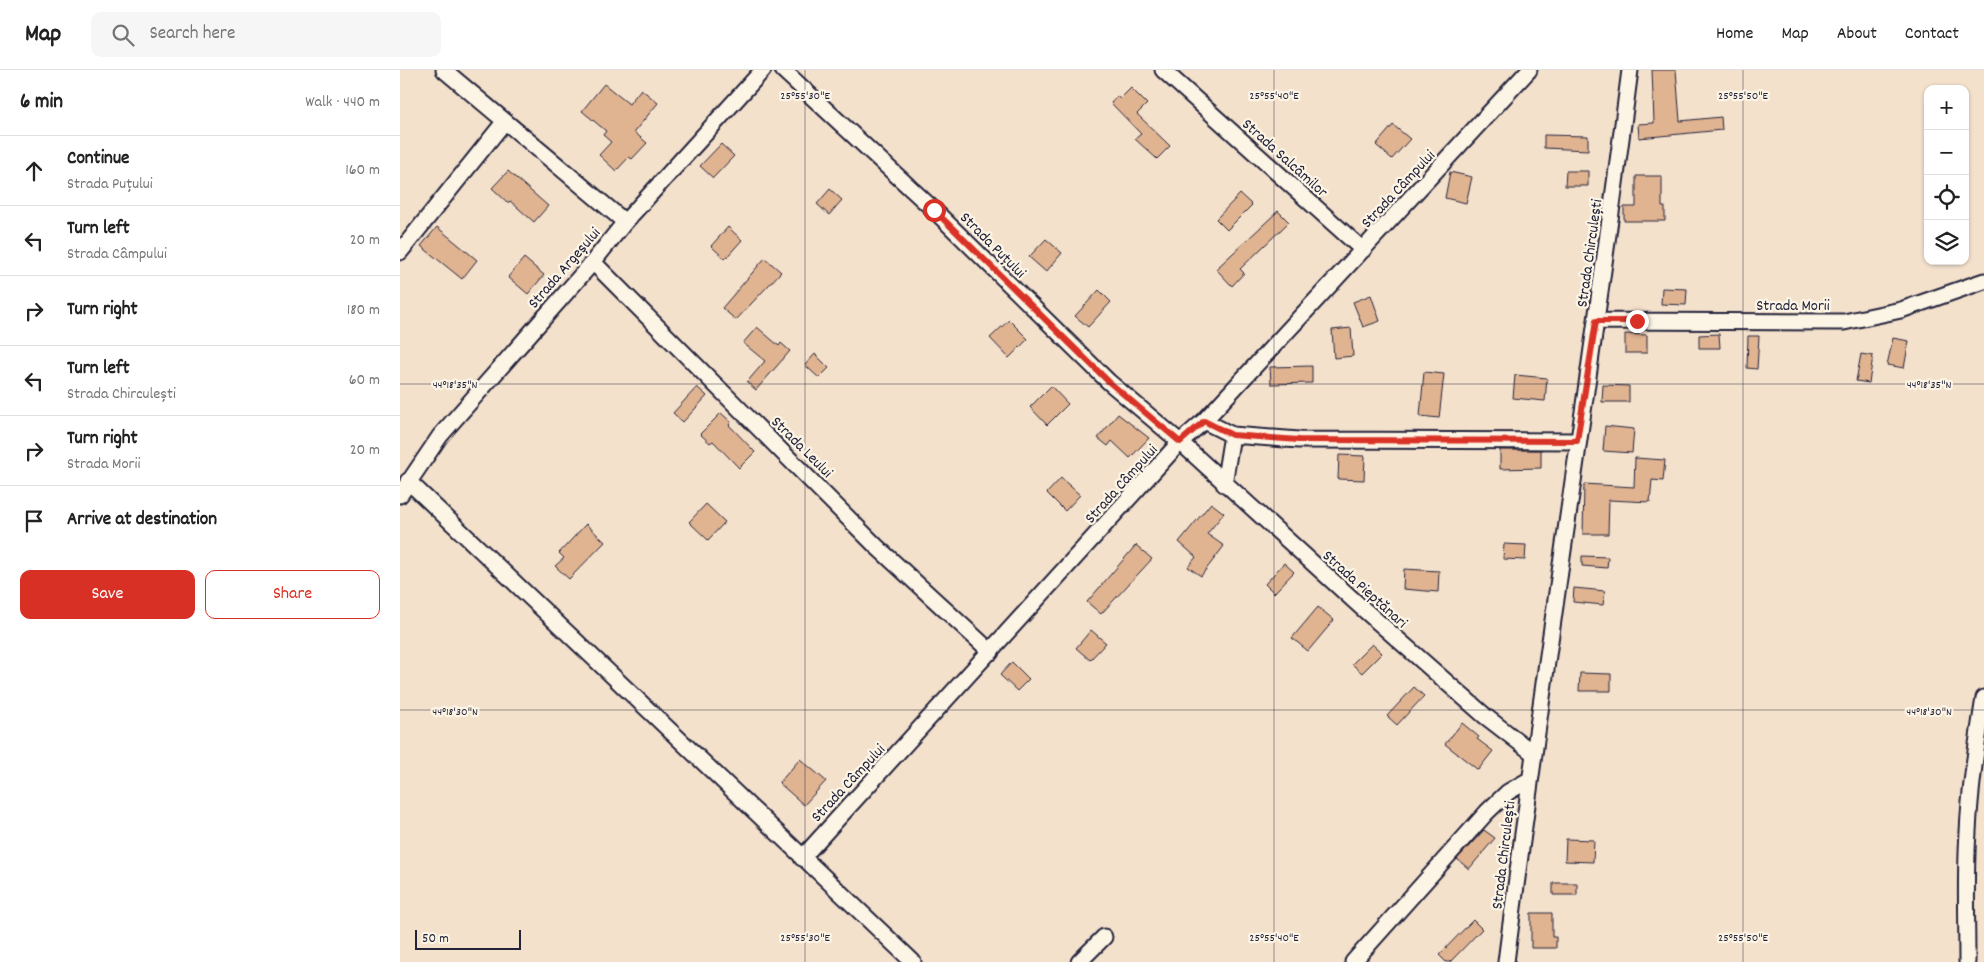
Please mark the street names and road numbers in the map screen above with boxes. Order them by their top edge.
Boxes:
street label: Strada Salcâmilor [1236,114,1332,204]
street label: Strada Câmpului [1356,145,1441,234]
street label: Strada Chirculești [1572,198,1609,309]
street label: Strada Puțului [954,207,1031,284]
street label: Strada Argeșului [523,223,607,314]
street label: Strada Morii [1756,295,1830,318]
street label: Strada Leului [765,412,837,484]
street label: Strada Câmpului [1080,440,1164,529]
street label: Strada Pieptănari [1317,545,1412,634]
street label: Strada Câmpului [806,739,891,828]
street label: Strada Chirculești [1486,800,1523,911]

